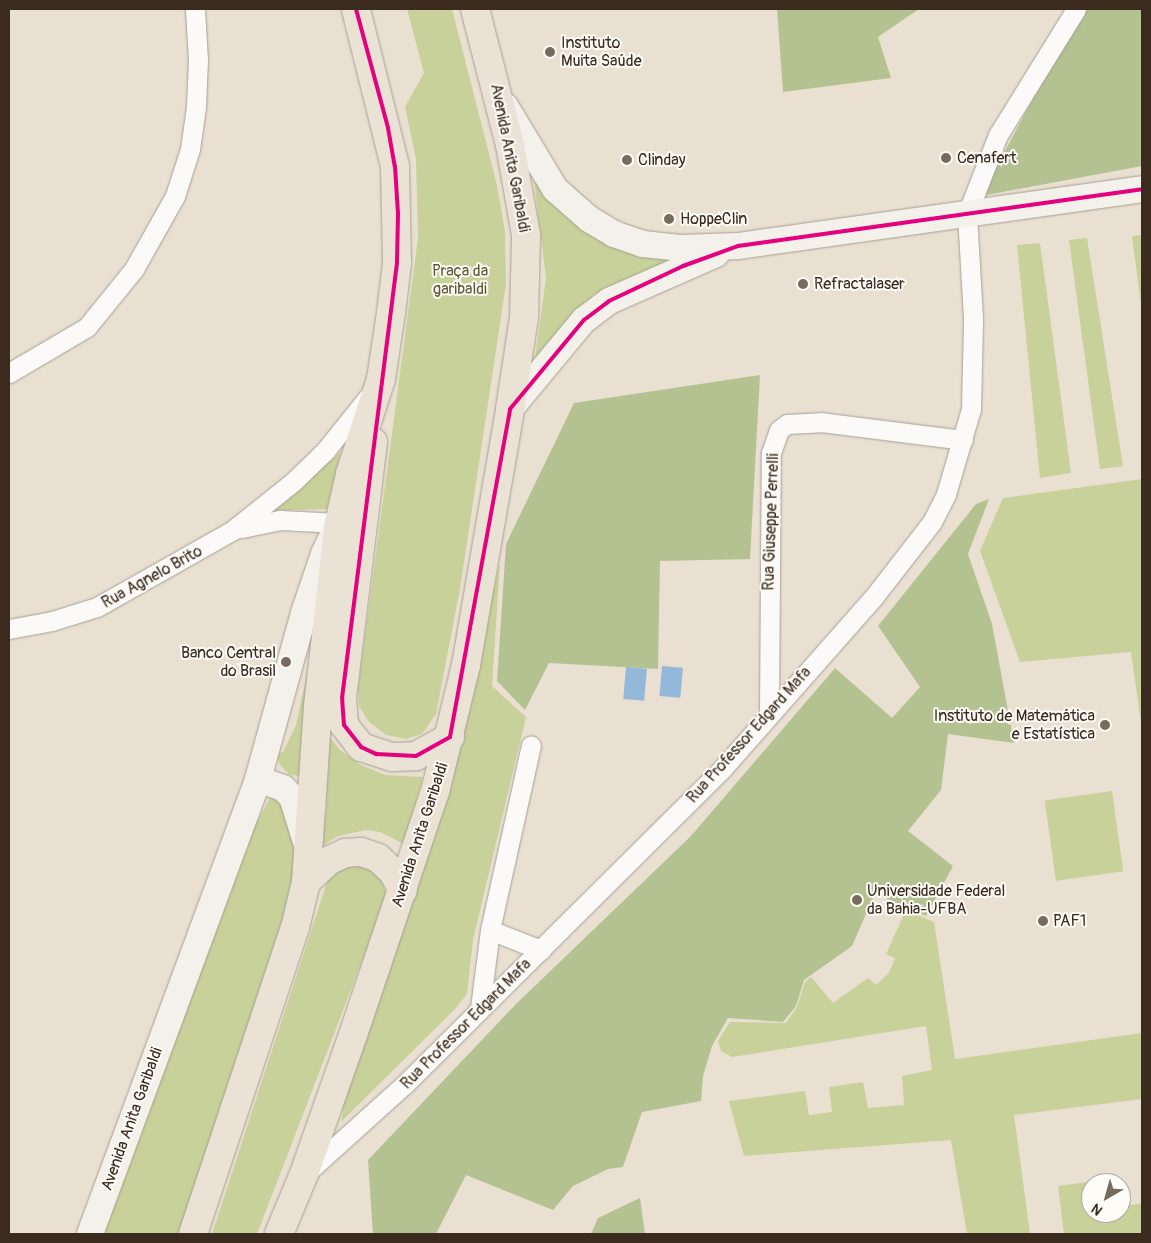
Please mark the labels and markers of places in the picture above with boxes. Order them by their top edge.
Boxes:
place label: Instituto Muita Saúde [561,33,642,71]
marker: Instituto Muita Saúde [543,45,557,59]
place label: Cenafert [957,148,1017,168]
place label: Clinday [638,150,686,170]
marker: Cenafert [939,151,953,165]
marker: Clinday [620,153,634,167]
place label: HoppeClin [680,209,747,229]
marker: HoppeClin [662,212,676,226]
place label: Refractalaser [814,274,905,294]
marker: Refractalaser [796,277,810,291]
place label: Banco Central do Brasil [181,643,276,681]
marker: Banco Central do Brasil [280,656,292,668]
place label: Instituto de Matemática e Estatística [934,706,1095,744]
marker: Instituto de Matemática e Estatística [1099,719,1111,731]
place label: Universidade Federal da Bahia-UFBA [867,881,1005,919]
marker: Universidade Federal da Bahia-UFBA [851,894,863,906]
place label: PAF1 [1053,911,1086,931]
marker: PAF1 [1037,915,1049,927]

